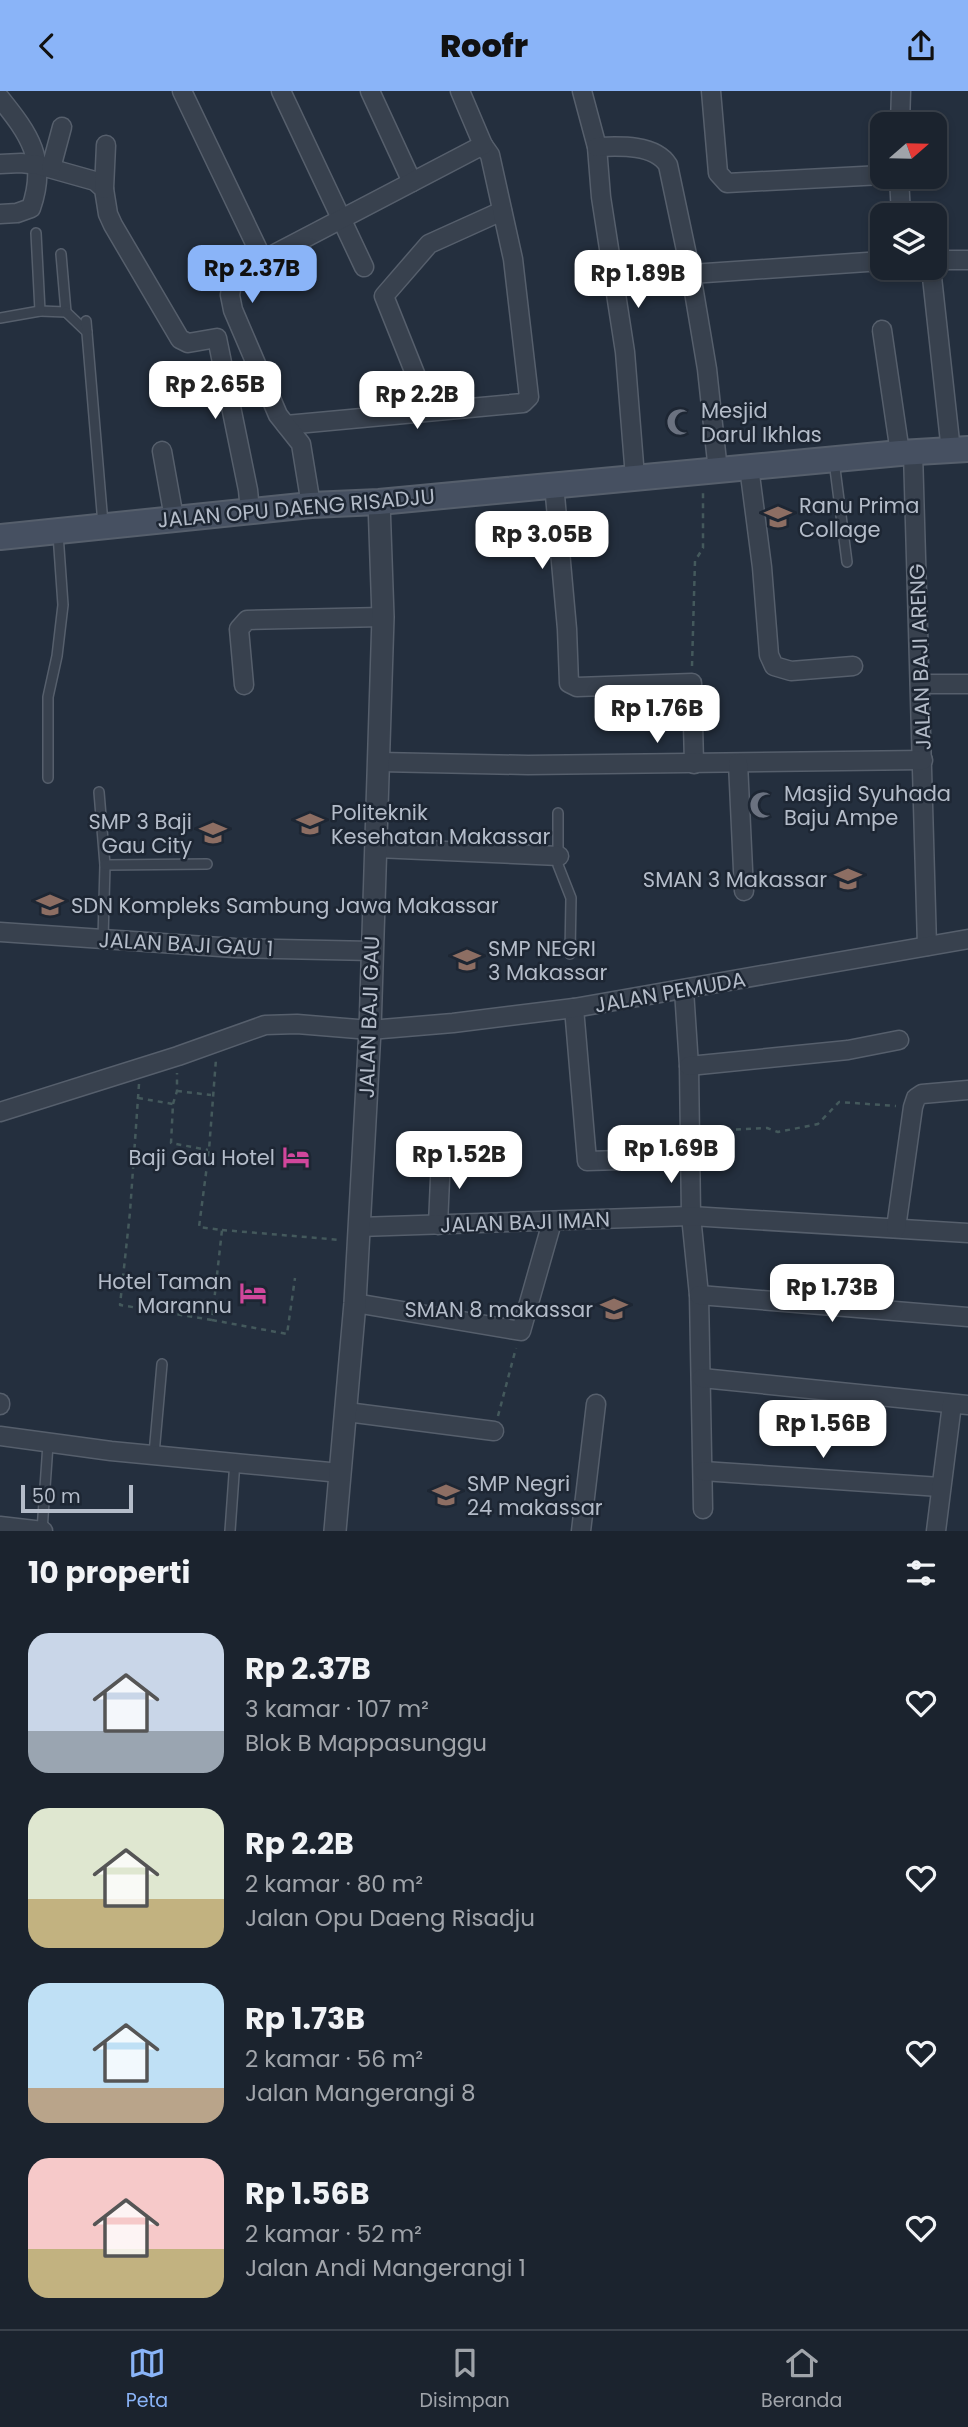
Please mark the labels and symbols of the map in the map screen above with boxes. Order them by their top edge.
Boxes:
north arrow [870,112,947,189]
pin: Rp 2.37B [180,245,324,305]
pin: Rp 1.89B [566,251,710,310]
pin: Rp 2.65B [143,361,287,421]
pin: Rp 2.2B [352,371,482,431]
place label: Mesjid Darul Ikhlas [701,396,822,449]
mosque icon: Mesjid Darul Ikhlas [665,407,695,437]
street label: JALAN OPU DAENG RISADJU [156,481,436,535]
place label: Ranu Prima Collage [799,491,919,544]
school or university icon: Ranu Prima Collage [763,502,793,532]
pin: Rp 3.05B [470,511,614,571]
street label: JALAN BAJI ARENG [902,563,938,751]
pin: Rp 1.76B [585,685,729,745]
place label: Masjid Syuhada Baju Ampe [784,779,951,832]
mosque icon: Masjid Syuhada Baju Ampe [748,790,778,820]
place label: Politeknik Kesehatan Makassar [331,798,551,851]
place label: SMP 3 Baji Gau City [88,807,192,860]
school or university icon: Politeknik Kesehatan Makassar [295,809,325,839]
school or university icon: SMP 3 Baji Gau City [198,818,228,848]
school or university icon: SMAN 3 Makassar [833,864,863,894]
place label: SMAN 3 Makassar [643,865,827,894]
school or university icon: SDN Kompleks Sambung Jawa Makassar [35,890,65,920]
place label: SDN Kompleks Sambung Jawa Makassar [71,891,499,920]
street label: JALAN BAJI GAU 1 [98,925,274,963]
place label: SMP NEGRI 3 Makassar [488,934,607,987]
street label: JALAN BAJI GAU [352,935,386,1099]
school or university icon: SMP NEGRI 3 Makassar [452,945,482,975]
street label: JALAN PEMUDA [592,964,748,1020]
pin: Rp 1.69B [599,1125,743,1185]
pin: Rp 1.52B [387,1131,531,1191]
hotel icon: Baji Gau Hotel [281,1142,311,1172]
place label: Baji Gau Hotel [129,1143,275,1172]
street label: JALAN BAJI IMAN [440,1205,610,1239]
pin: Rp 1.73B [760,1265,904,1324]
place label: Hotel Taman Marannu [98,1267,232,1320]
hotel icon: Hotel Taman Marannu [238,1278,268,1308]
school or university icon: SMAN 8 makassar [599,1294,629,1324]
place label: SMAN 8 makassar [404,1295,593,1324]
pin: Rp 1.56B [751,1401,895,1460]
place label: SMP Negri 24 makassar [467,1469,603,1522]
school or university icon: SMP Negri 24 makassar [431,1480,461,1510]
scale bar [21,1482,133,1514]

